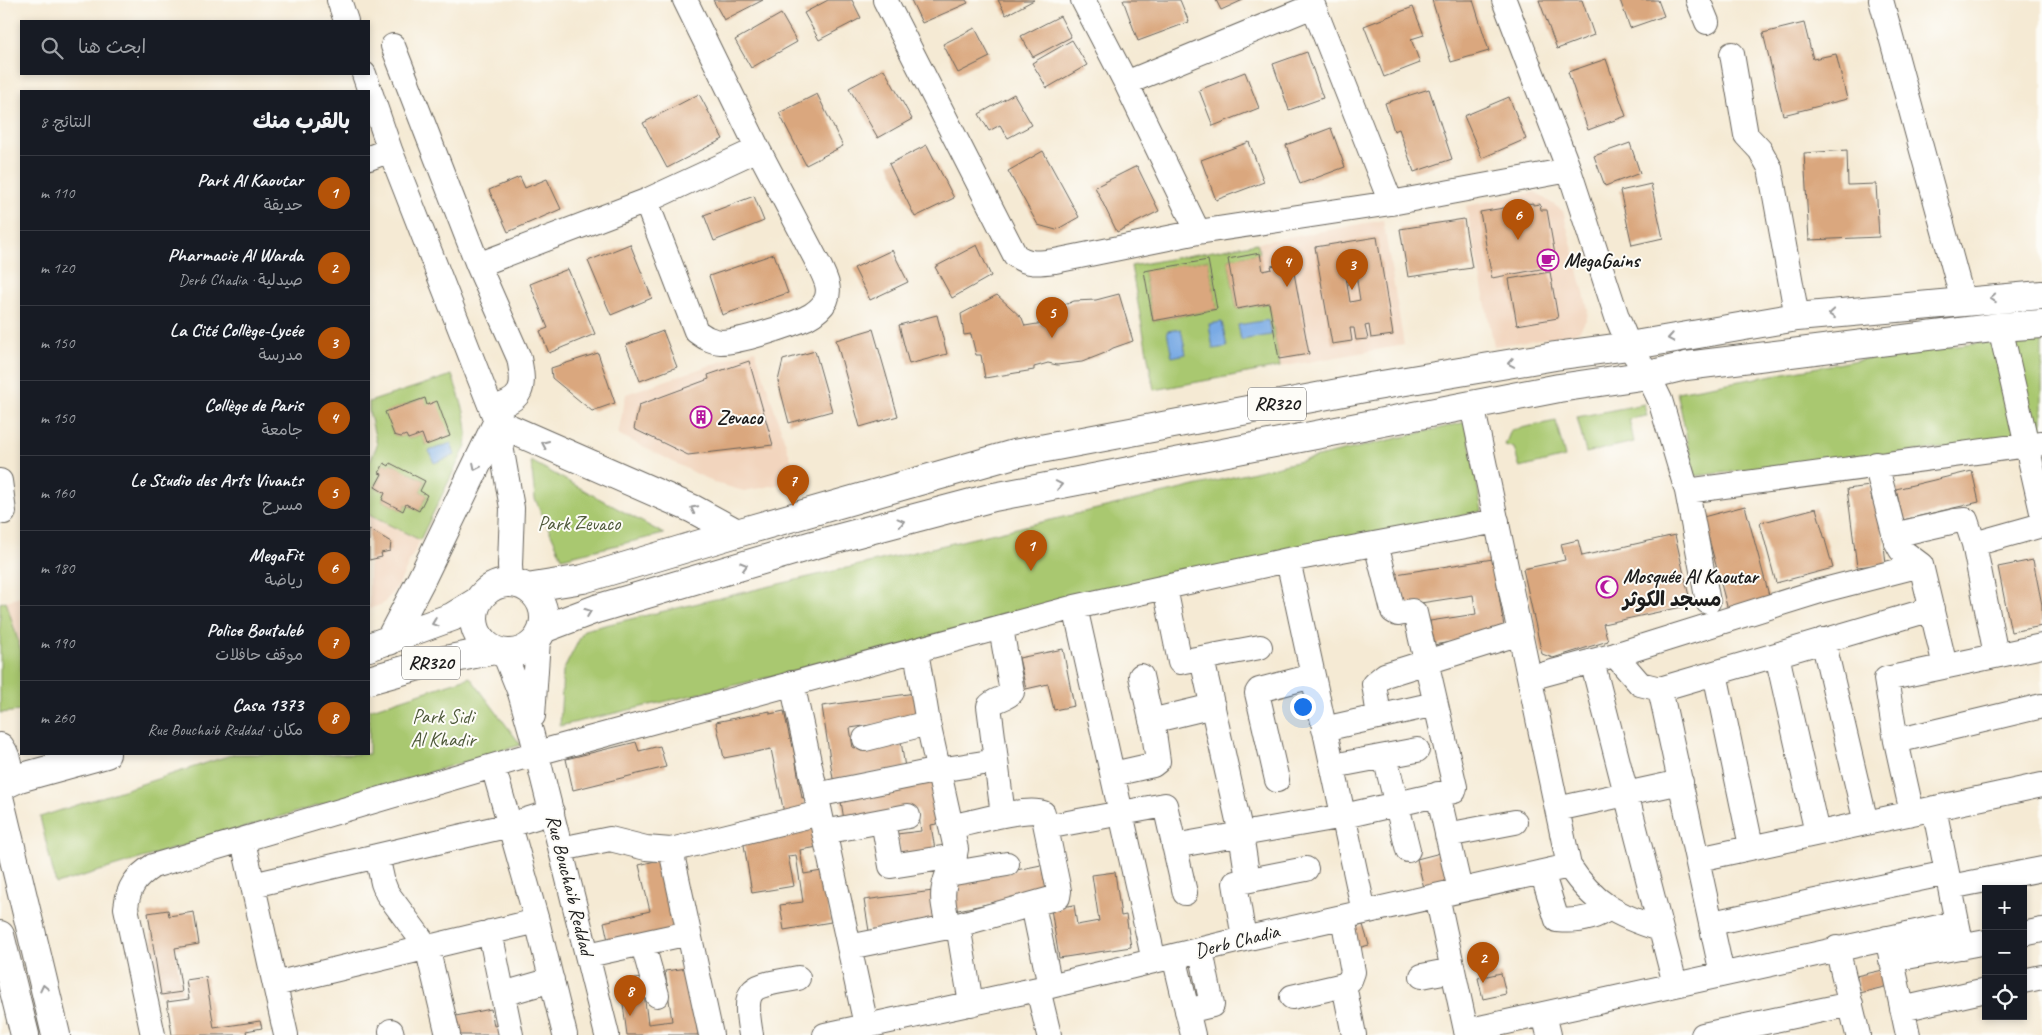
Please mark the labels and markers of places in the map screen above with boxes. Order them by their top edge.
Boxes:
pin: 6 [1502,199,1534,240]
pin: 4 [1271,246,1303,287]
cafe icon: MegaGains [1536,248,1560,272]
place label: MegaGains [1564,248,1641,273]
pin: 3 [1336,249,1368,290]
pin: 5 [1036,297,1068,338]
building icon: Zevaco [689,405,713,429]
place label: Zevaco [717,405,764,430]
pin: 7 [777,465,809,506]
pin: 1 [1015,530,1047,571]
place label: Mosquée Al Kaoutar مسجد الكوثر [1621,564,1761,612]
mosque icon: Mosquée Al Kaoutar مسجد الكوثر [1595,575,1619,599]
pin: 2 [1467,942,1499,983]
pin: 8 [614,975,646,1016]

